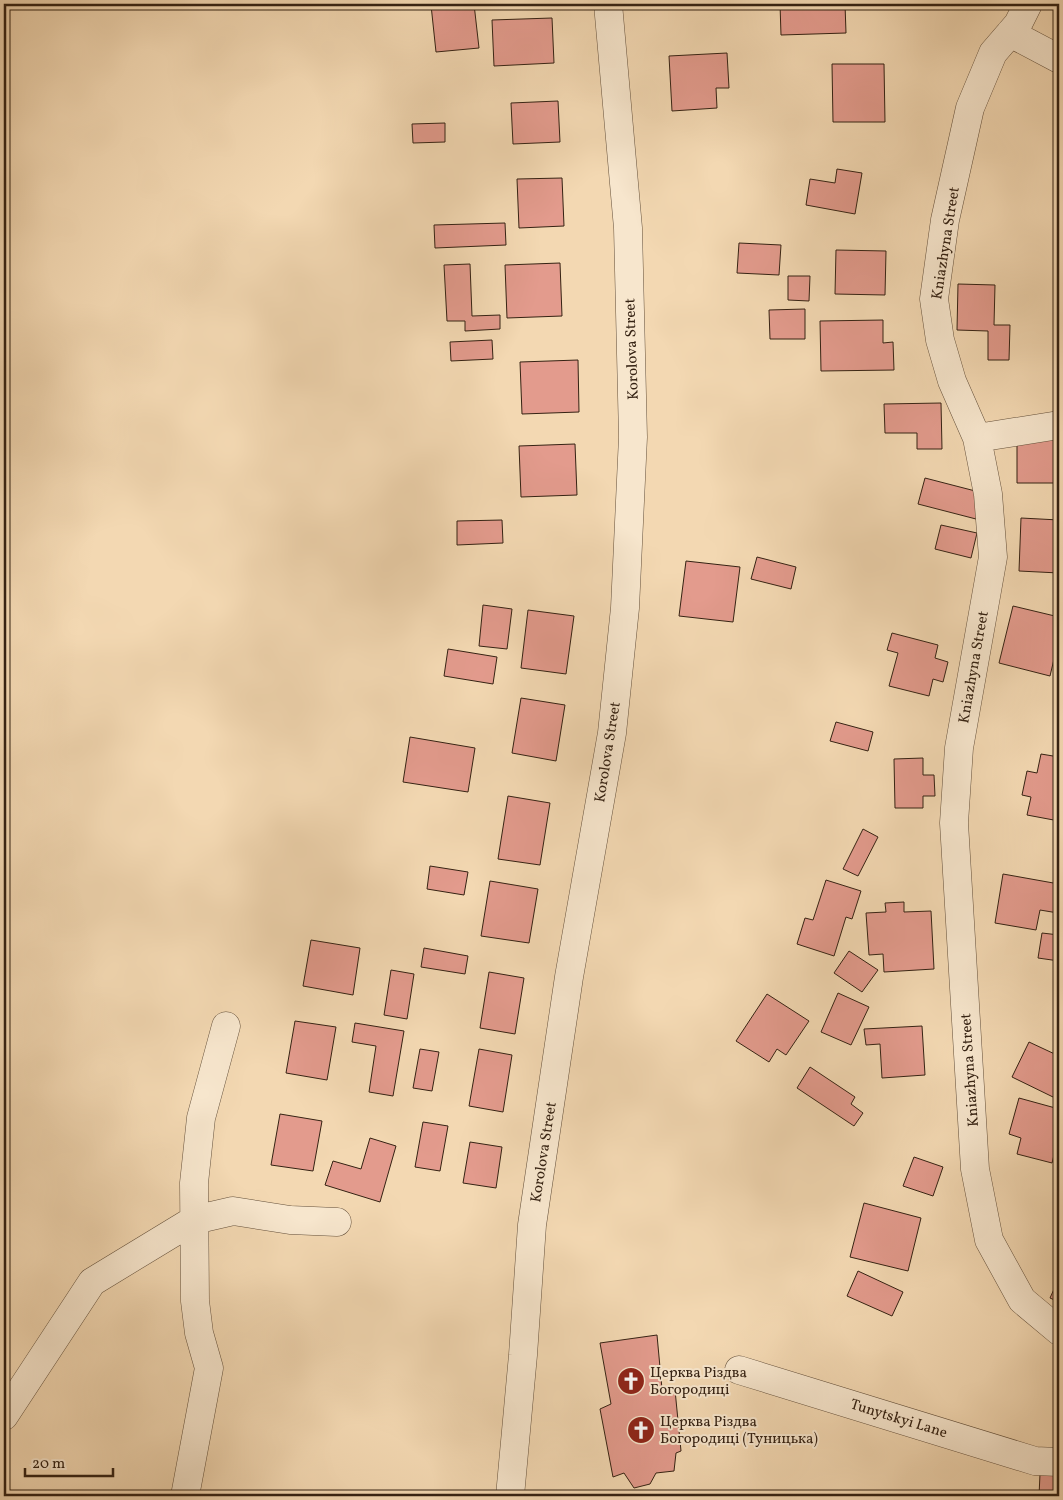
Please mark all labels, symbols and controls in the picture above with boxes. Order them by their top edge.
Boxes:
street label: Kniazhyna Street [927,185,966,301]
street label: Korolova Street [620,298,645,400]
street label: Kniazhyna Street [954,609,995,725]
street label: Korolova Street [590,700,627,804]
street label: Kniazhyna Street [956,1012,985,1127]
street label: Korolova Street [526,1100,563,1204]
place label: Церква Різдва Богородиці [650,1363,747,1401]
church icon: Церква Різдва Богородиці [616,1366,646,1396]
street label: Tunytskyi Lane [847,1395,950,1444]
place label: Церква Різдва Богородиці (Туницька) [660,1412,818,1450]
church icon: Церква Різдва Богородиці (Туницька) [626,1415,656,1445]
scale bar [25,1445,112,1477]
text: 20 m [32,1454,65,1475]

